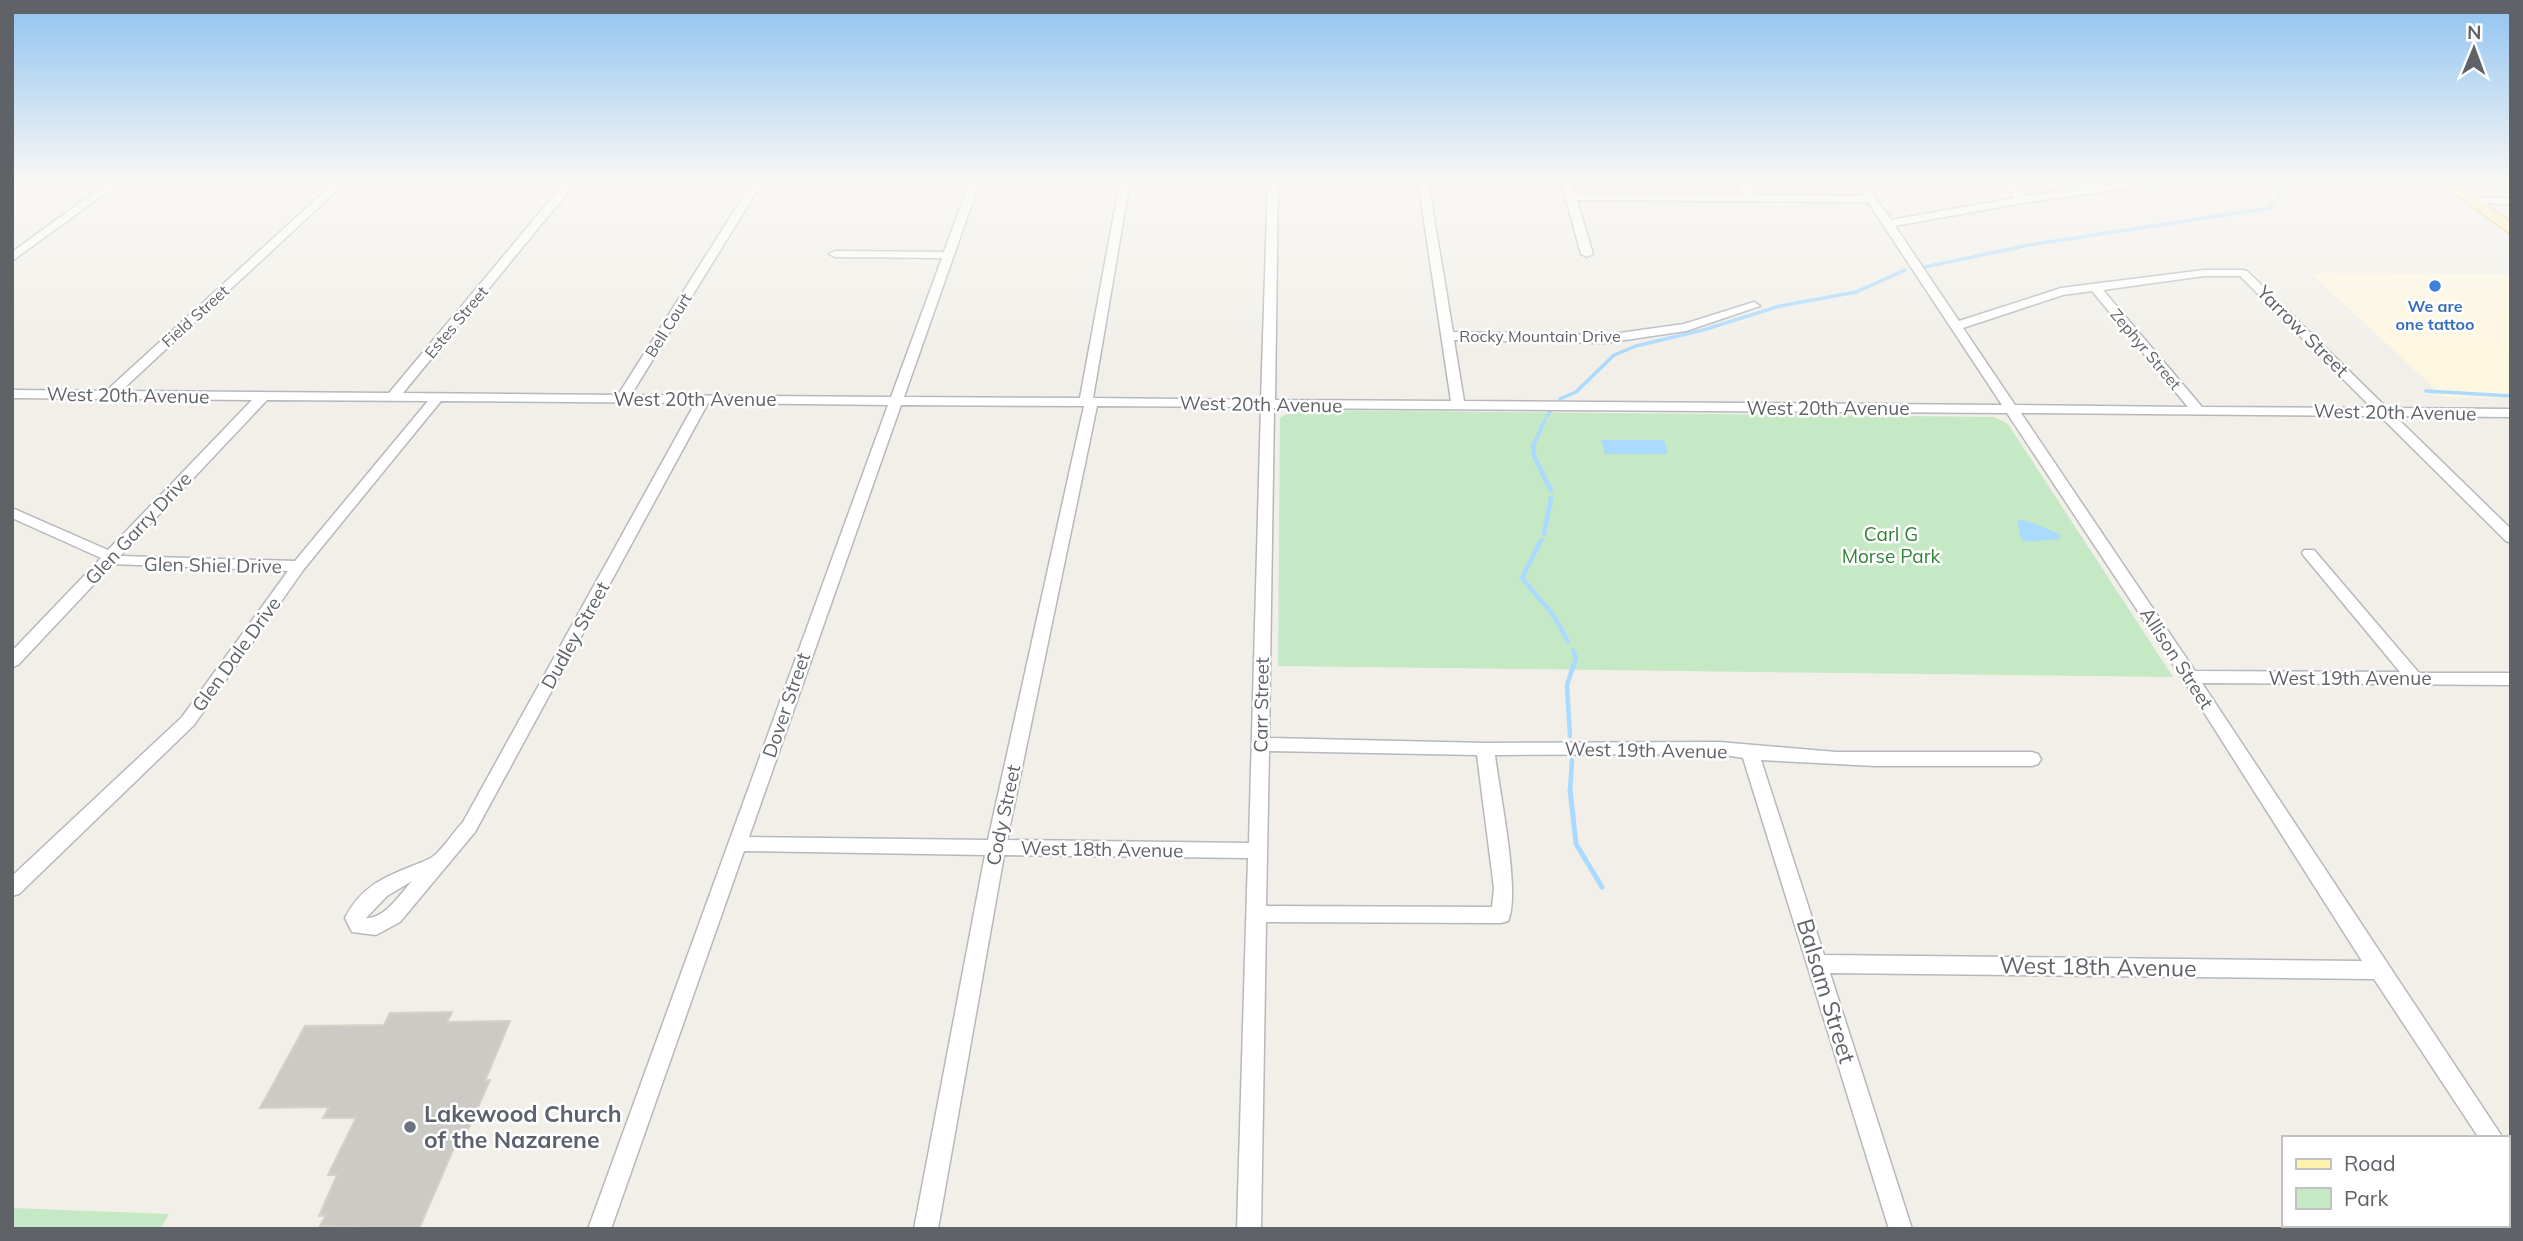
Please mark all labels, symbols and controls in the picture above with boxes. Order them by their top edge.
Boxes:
north arrow [2439,14,2509,84]
text: N [2467,20,2482,44]
marker: We are one tattoo [2427,278,2443,294]
street label: Yarrow Street [2251,279,2354,382]
street label: Field Street [157,280,233,351]
street label: Estes Street [420,282,492,362]
street label: Bell Court [640,289,696,361]
place label: We are one tattoo [2396,296,2474,334]
street label: Zephyr Street [2106,304,2186,394]
street label: Rocky Mountain Drive [1459,326,1621,346]
street label: West 20th Avenue [46,382,210,408]
street label: West 20th Avenue [613,387,777,411]
street label: West 20th Avenue [1179,391,1343,417]
street label: West 20th Avenue [1746,396,1910,420]
street label: West 20th Avenue [2313,399,2477,425]
street label: Glen Garry Drive [80,467,196,589]
park label: Carl G Morse Park [1842,522,1941,568]
street label: Glen Shiel Drive [144,552,282,578]
street label: Dudley Street [536,577,614,693]
street label: Glen Dale Drive [186,592,286,716]
street label: Allison Street [2135,603,2219,714]
street label: Dover Street [757,649,815,761]
street label: Carr Street [1248,657,1274,753]
street label: West 19th Avenue [2268,666,2432,690]
street label: West 19th Avenue [1564,737,1728,763]
street label: Cody Street [981,762,1025,867]
street label: West 18th Avenue [1020,836,1184,862]
street label: Balsam Street [1791,915,1862,1067]
street label: West 18th Avenue [1999,950,2197,983]
place label: Lakewood Church of the Nazarene [424,1099,622,1154]
marker: Lakewood Church of the Nazarene [402,1119,418,1135]
legend [2282,1136,2509,1227]
text: Road [2344,1150,2395,1176]
text: Park [2344,1185,2388,1211]

